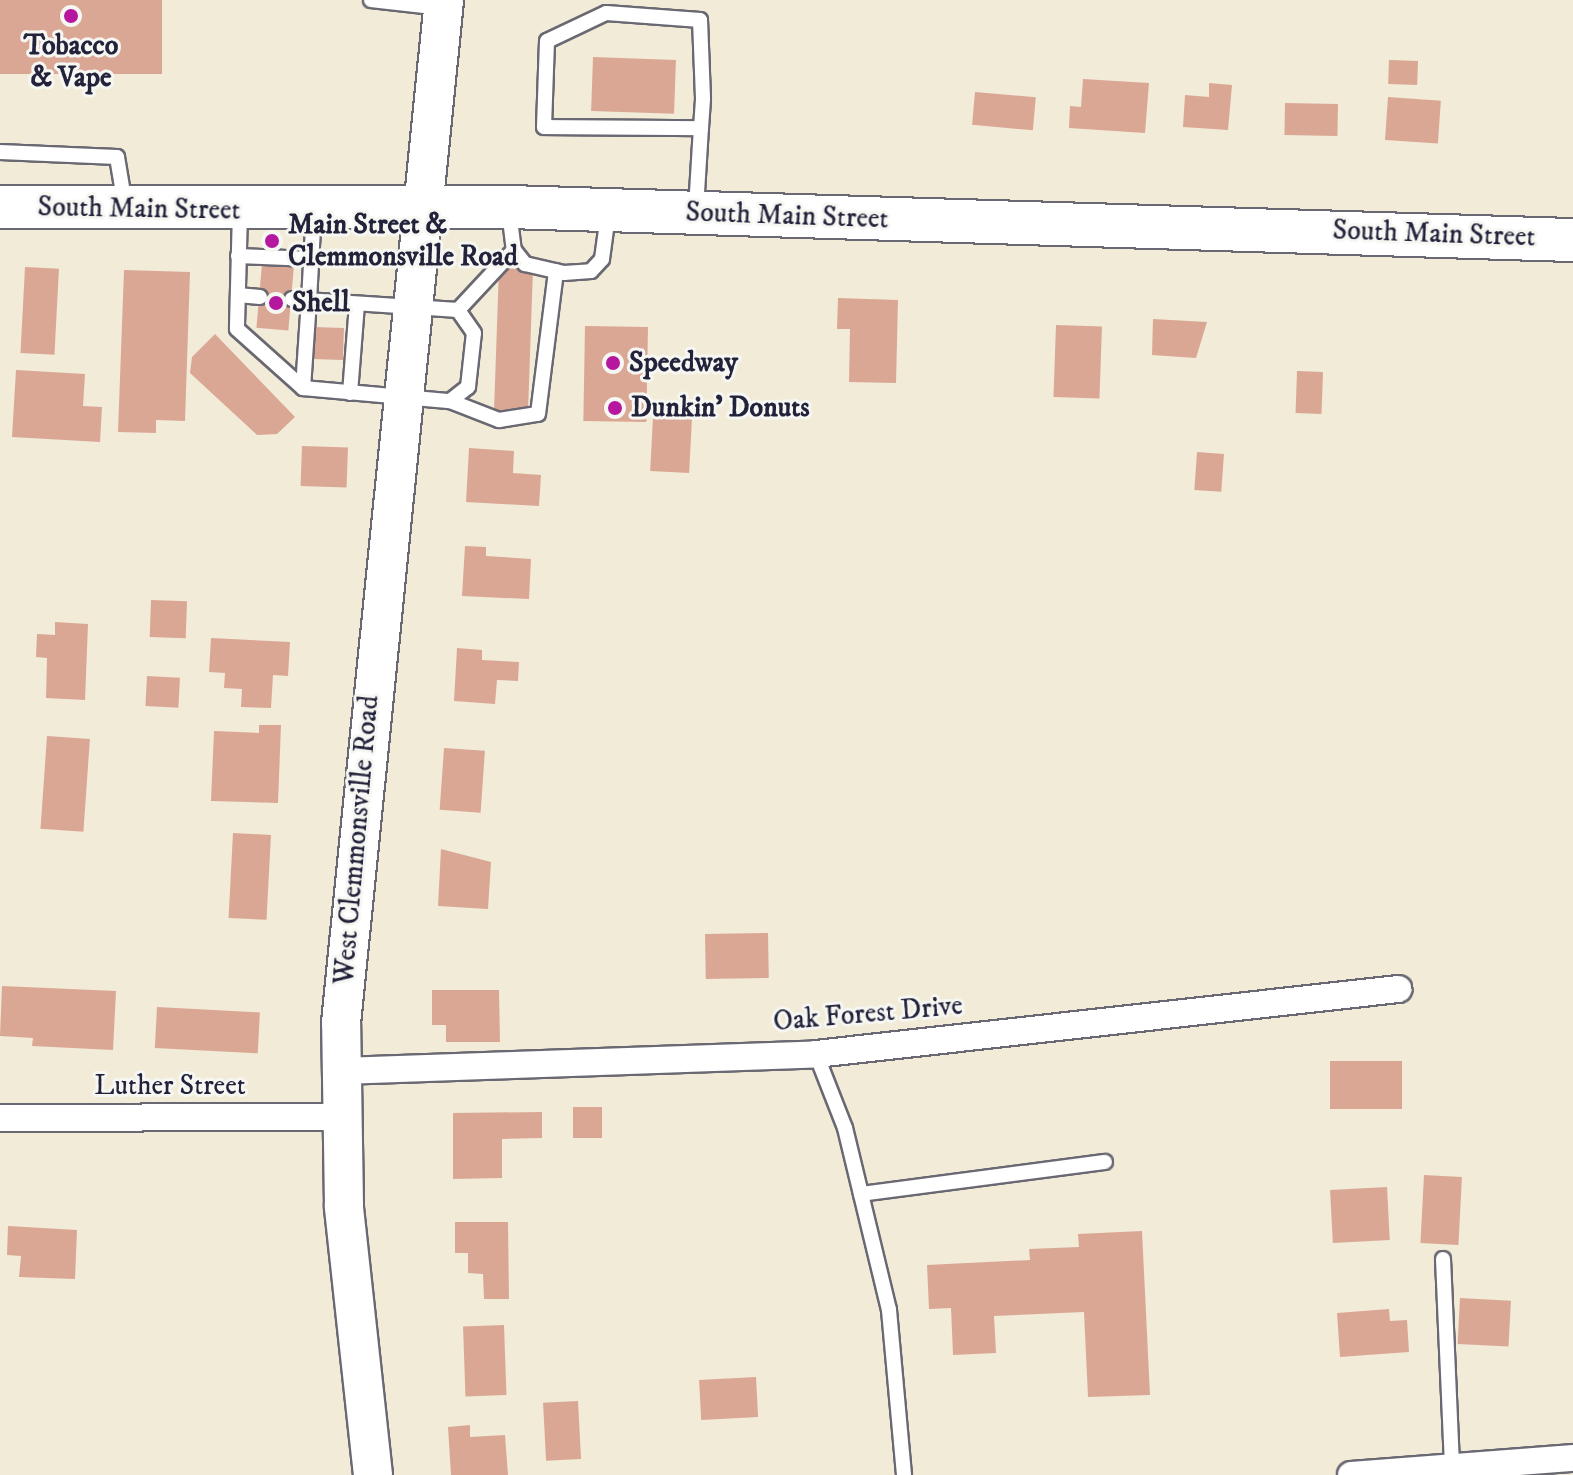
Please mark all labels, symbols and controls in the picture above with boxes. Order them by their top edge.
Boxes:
marker: Tobacco & Vape [62,7,80,25]
place label: Tobacco & Vape [24,29,118,95]
street label: South Main Street [37,190,241,228]
street label: South Main Street [685,196,889,236]
place label: Main Street & Clemmonsville Road [288,208,518,274]
street label: South Main Street [1332,214,1536,254]
marker: Main Street & Clemmonsville Road [263,232,281,250]
place label: Shell [292,286,350,320]
marker: Shell [267,294,285,312]
place label: Speedway [629,346,738,380]
marker: Speedway [604,354,622,372]
place label: Dunkin' Donuts [631,391,810,425]
marker: Dunkin' Donuts [606,399,624,417]
street label: West Clemmonsville Road [328,694,386,986]
street label: Oak Forest Drive [772,989,964,1039]
street label: Luther Street [94,1069,246,1103]

